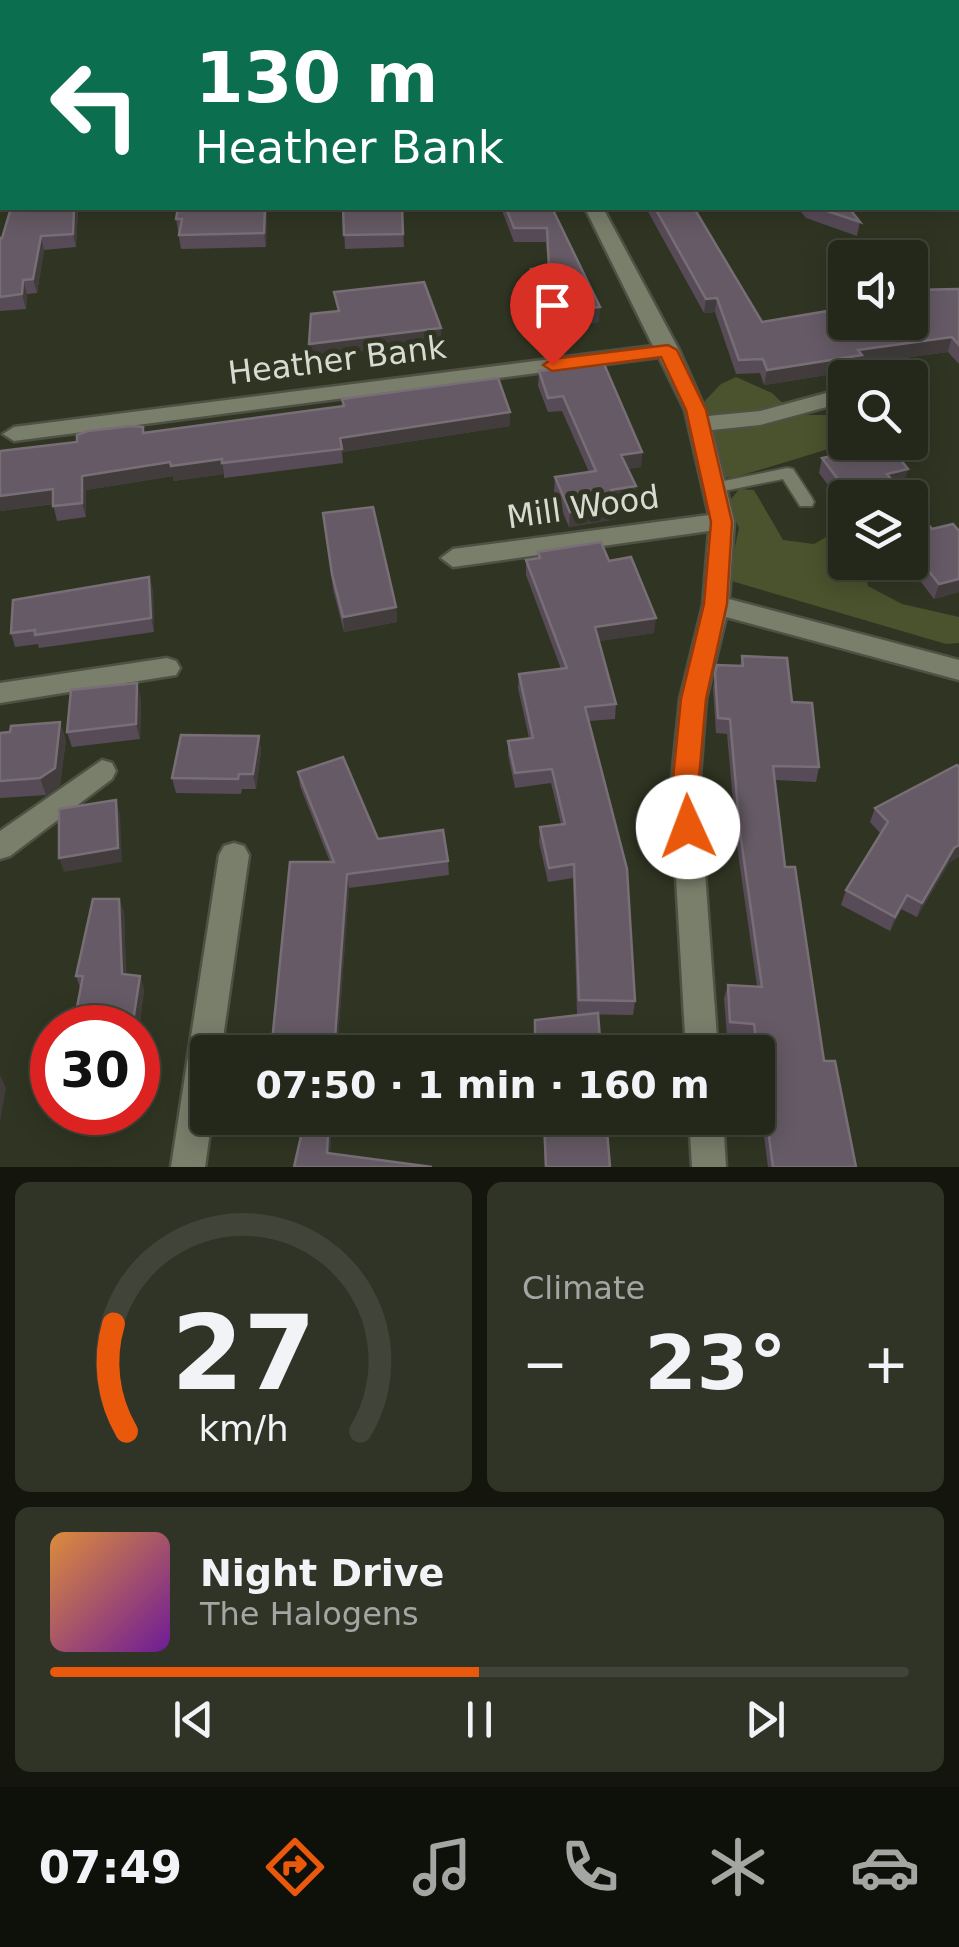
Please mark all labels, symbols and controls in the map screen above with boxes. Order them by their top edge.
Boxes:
text: 130 m [195,37,438,119]
icon: left [30,40,160,170]
text: Heather Bank [195,121,504,174]
map controls [828,240,928,580]
button: sound [828,240,928,340]
pin [510,263,595,366]
icon: arrive [525,278,580,333]
street label: Heather Bank [226,328,449,392]
button: search [828,360,928,460]
street label: Mill Wood [504,477,662,537]
button: layers [828,480,928,580]
position arrow [636,775,740,879]
speed limit sign: 30 [30,1005,160,1135]
text: 07:50 · 1 min · 160 m [255,1063,710,1107]
text: Climate [522,1269,645,1307]
text: 27 [171,1292,316,1414]
text: 23° [645,1319,786,1407]
text: − [522,1332,568,1396]
text: + [863,1332,909,1396]
text: km/h [198,1408,289,1449]
text: Night Drive [200,1551,444,1595]
text: The Halogens [200,1595,419,1633]
icon: previous [166,1692,221,1747]
icon: pause [452,1692,507,1747]
icon: next [738,1692,793,1747]
icon: directions [260,1832,330,1902]
icon: music [407,1832,477,1902]
icon: phone [555,1832,625,1902]
icon: climate [703,1832,773,1902]
icon: car [850,1832,920,1902]
text: 07:49 [39,1841,182,1894]

